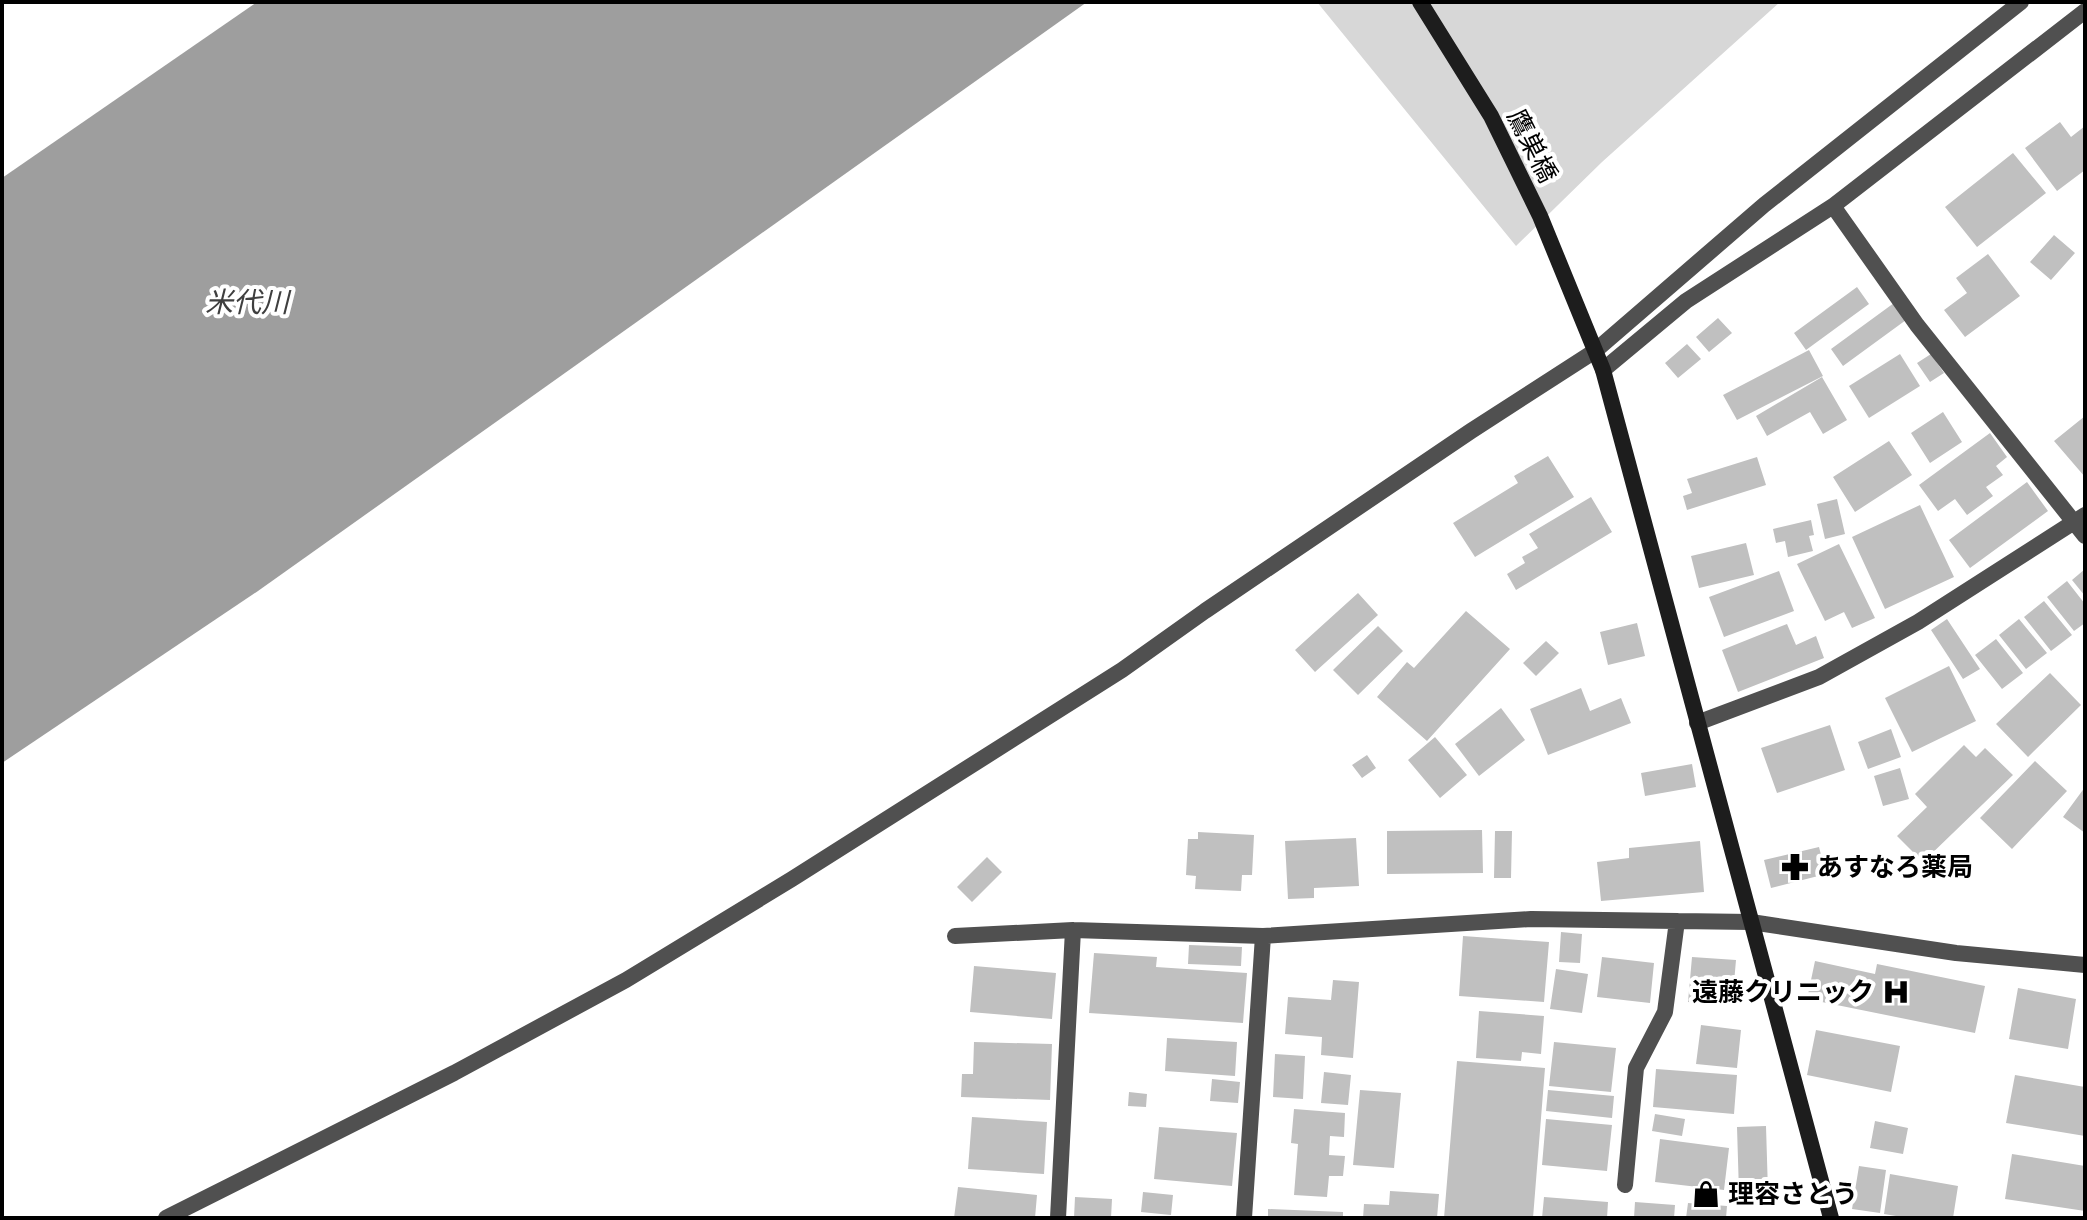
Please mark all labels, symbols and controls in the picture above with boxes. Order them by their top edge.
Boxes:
street label: 鷹巣橋 [1498,103,1566,189]
water label: 米代川 [205,283,292,323]
place label: あすなろ薬局 [1817,849,1973,886]
pharmacy icon: あすなろ薬局 [1780,852,1810,882]
place label: 遠藤クリニック [1692,974,1874,1011]
hospital icon: 遠藤クリニック [1881,977,1911,1007]
place label: 理容さとう [1728,1176,1858,1213]
shop icon: 理容さとう [1691,1179,1721,1209]

